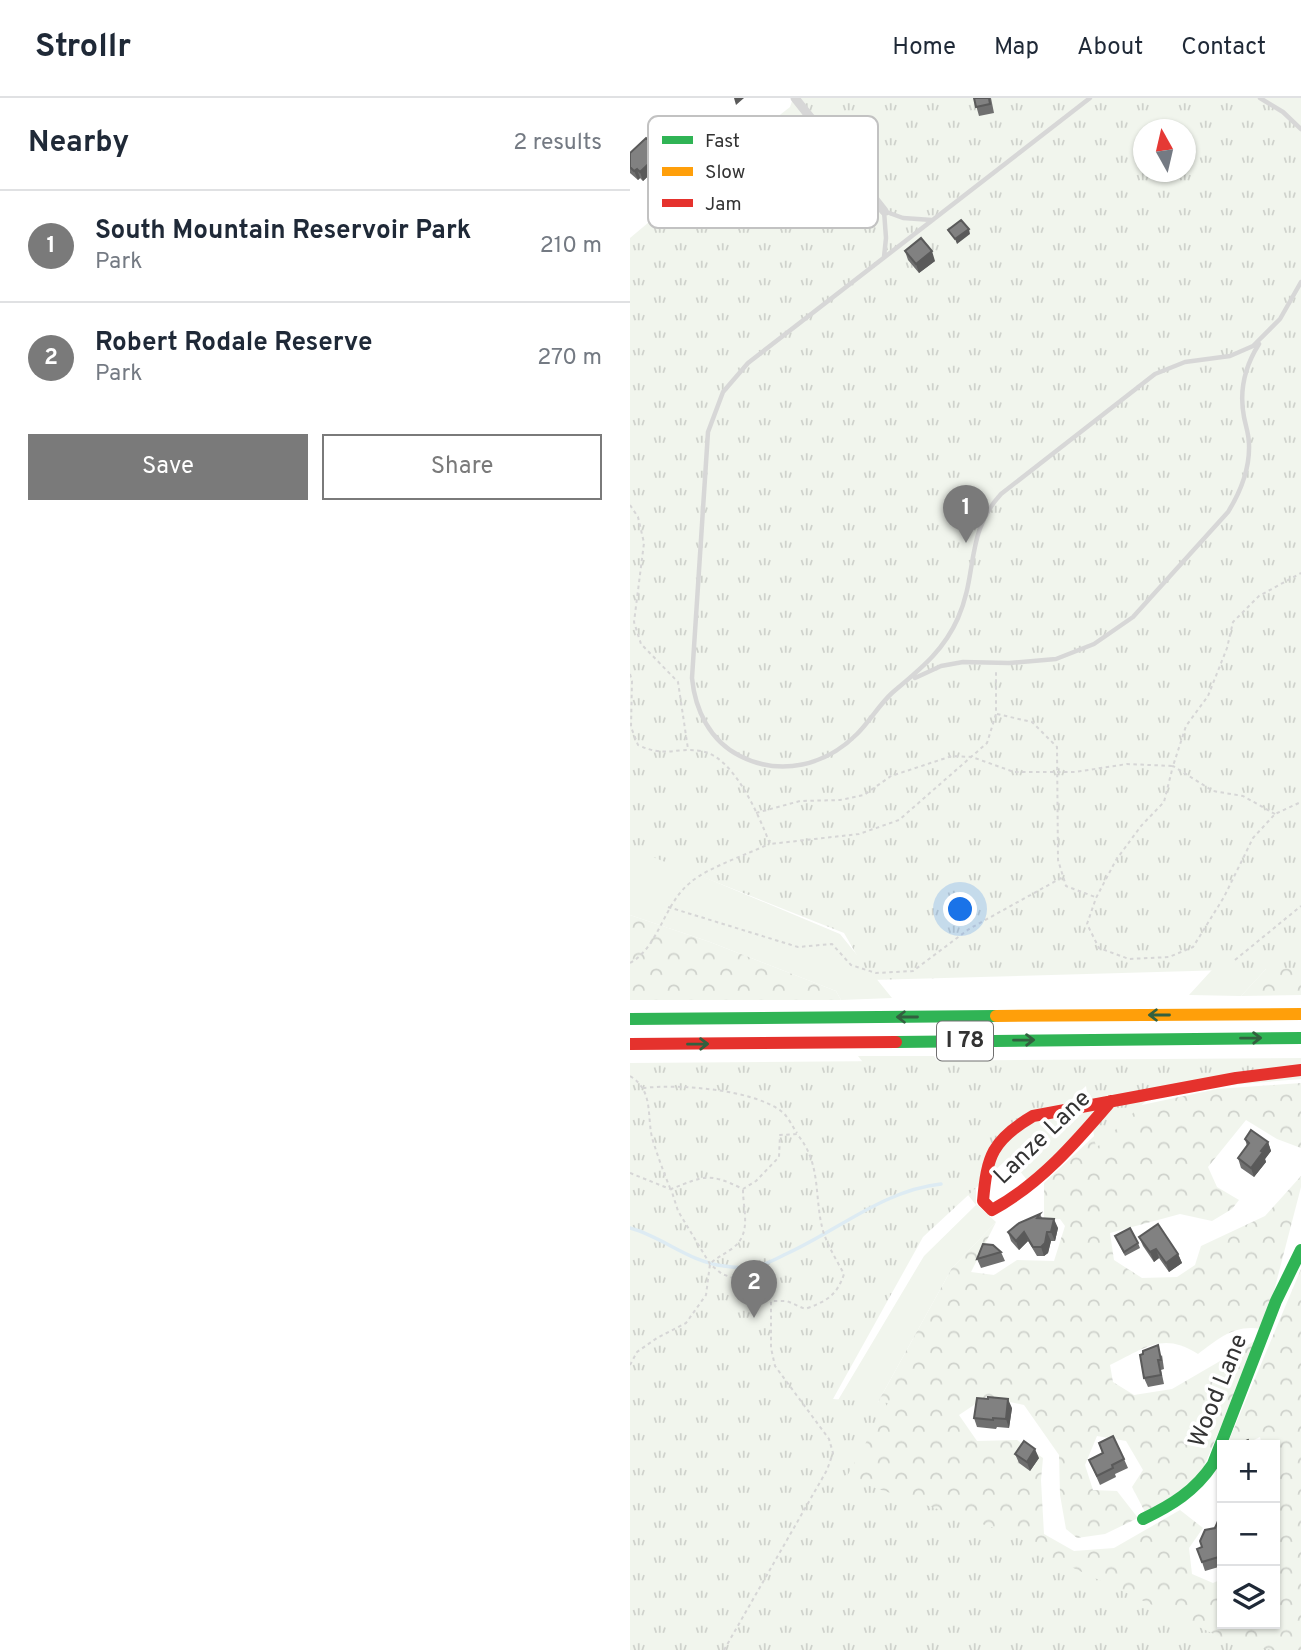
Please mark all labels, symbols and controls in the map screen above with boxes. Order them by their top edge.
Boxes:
text: Strollr [35,27,131,69]
text: Home [892,33,956,63]
text: Map [994,33,1039,63]
text: About [1077,33,1143,63]
text: Contact [1181,33,1266,63]
legend [648,116,878,228]
north arrow [1133,119,1196,182]
text: Nearby [28,125,129,162]
text: 2 results [513,129,602,158]
text: Fast [705,130,740,154]
text: Slow [705,161,745,185]
text: Jam [705,193,742,217]
text: South Mountain Reservoir Park [95,215,471,248]
text: 1 [46,232,56,261]
text: 210 m [540,232,602,261]
text: Park [95,248,142,277]
text: Robert Rodale Reserve [95,327,372,360]
text: 2 [44,344,58,373]
text: 270 m [537,344,602,373]
text: Park [95,360,142,389]
button: Save [28,434,308,500]
button: Share [322,434,602,500]
pin: 1 [943,485,989,543]
your location [943,892,977,926]
one-way arrow [1148,1008,1171,1022]
one-way arrow [896,1010,919,1024]
road number: I 78 [937,1022,993,1060]
one-way arrow [1239,1031,1262,1045]
one-way arrow [1012,1033,1035,1047]
one-way arrow [686,1037,709,1050]
street label: Lanze Lane [988,1084,1098,1192]
pin: 2 [731,1260,777,1318]
street label: Wood Lane [1183,1330,1255,1452]
map controls [1217,1440,1280,1629]
button: + [1217,1440,1280,1503]
button: − [1217,1503,1280,1566]
button: layers [1217,1566,1280,1629]

